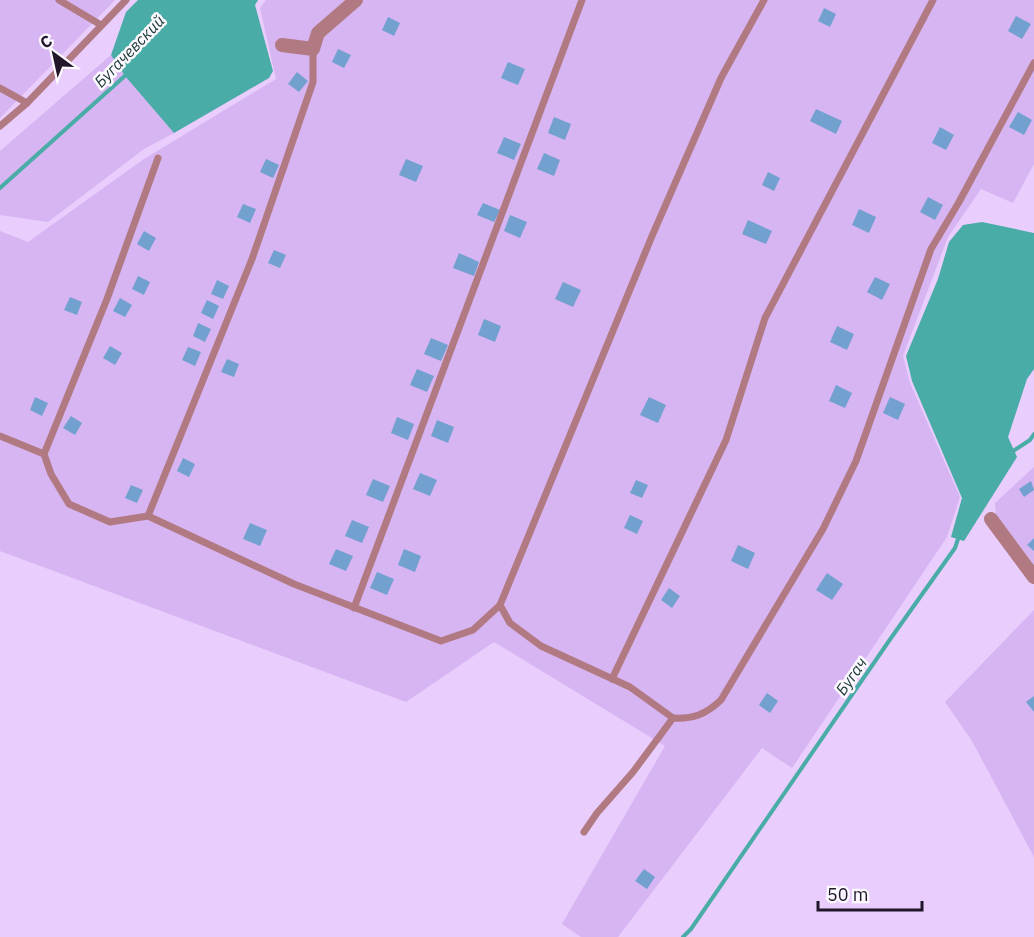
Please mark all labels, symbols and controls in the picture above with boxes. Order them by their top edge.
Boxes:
water label: Бугачевский [90,11,168,91]
north arrow [24,24,84,84]
text: С [36,30,56,53]
water label: Бугач [831,653,871,699]
scale bar [818,874,922,912]
text: 50 m [827,883,869,906]

